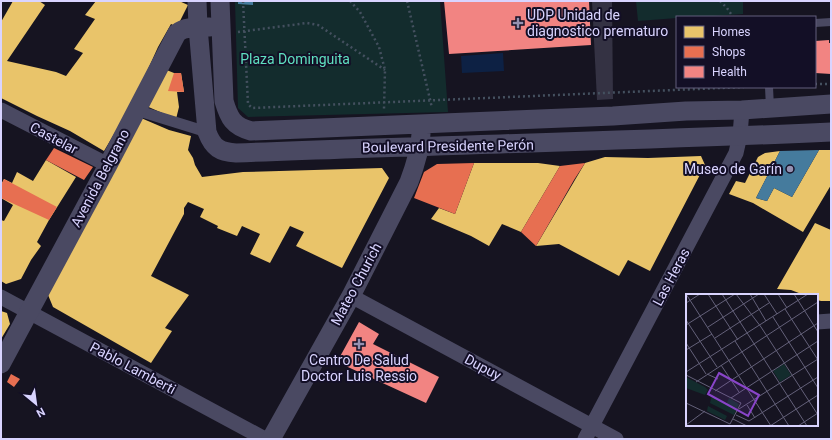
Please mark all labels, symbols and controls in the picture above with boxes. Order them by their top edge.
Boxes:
place label: UDP Unidad de diagnostico prematuro [527,7,668,39]
legend [676,16,816,88]
marker: UDP Unidad de diagnostico prematuro [512,17,524,29]
text: Homes [712,25,750,39]
text: Shops [712,45,746,59]
park label: Plaza Dominguita [240,51,350,67]
text: Health [712,65,747,79]
street label: Castelar [27,119,81,157]
street label: Avenida Belgrano [68,126,132,230]
street label: Boulevard Presidente Perón [362,137,534,155]
place label: Museo de Garín [684,161,782,177]
marker: Museo de Garín [785,164,795,174]
street label: Mateo Churich [328,240,384,328]
street label: Las Heras [649,246,693,308]
inset map [686,294,818,426]
marker: Centro De Salud Doctor Luis Ressio [353,338,365,350]
street label: Pablo Lamberti [87,339,179,397]
street label: Dupuy [462,351,504,383]
place label: Centro De Salud Doctor Luis Ressio [301,352,417,384]
north arrow [16,384,56,424]
text: N [34,405,47,420]

